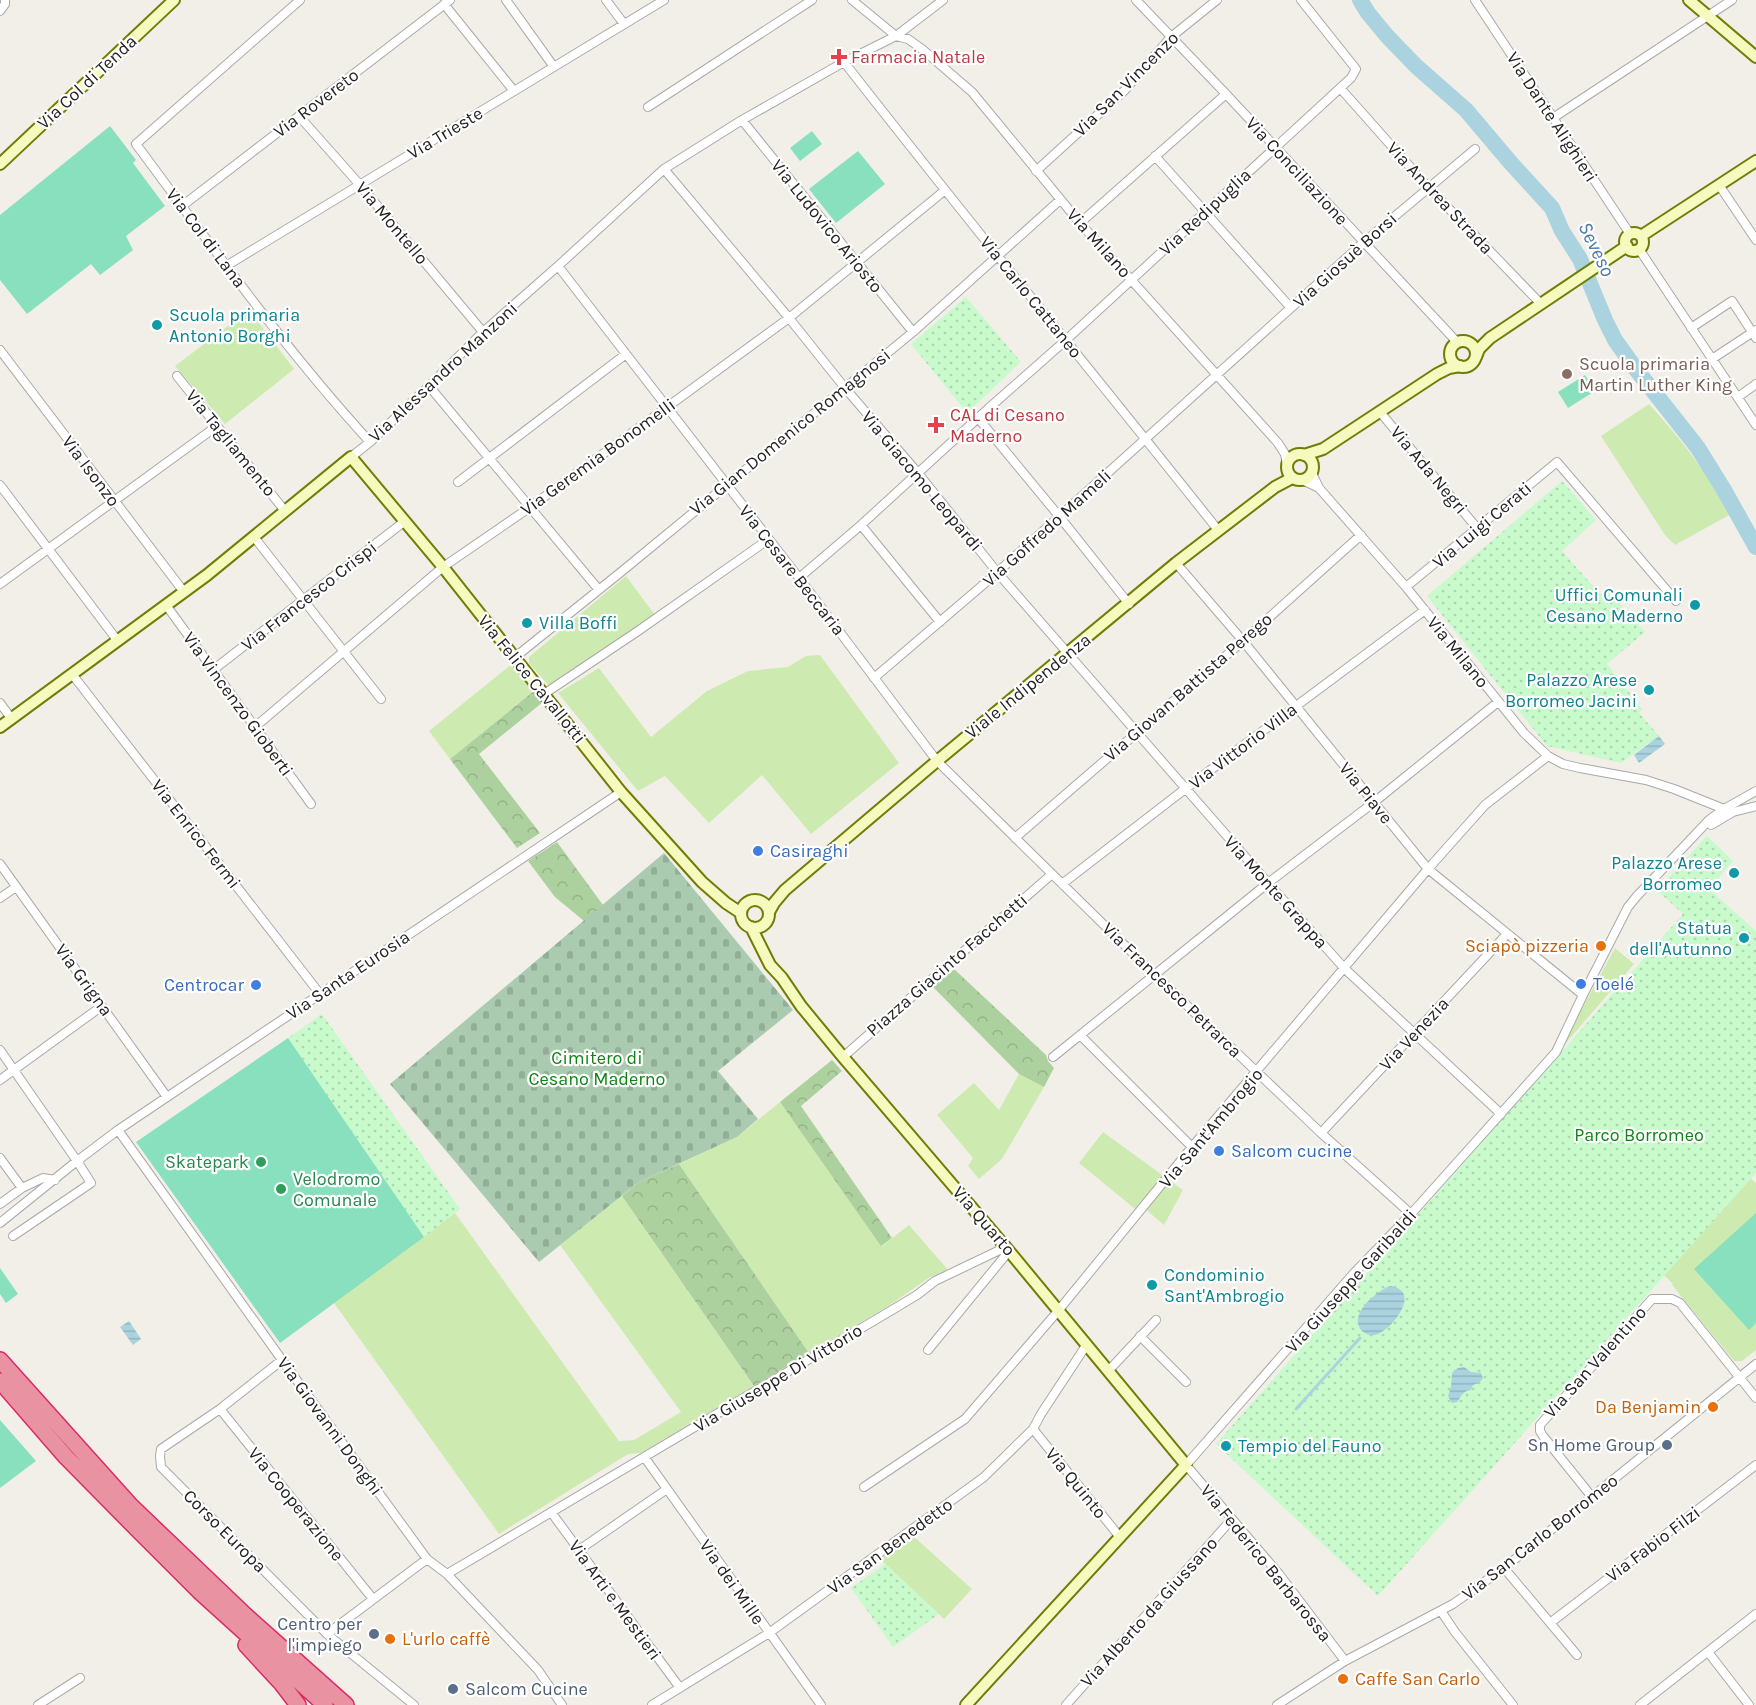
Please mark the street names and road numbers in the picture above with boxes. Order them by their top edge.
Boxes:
street label: Via San Vincenzo [1069,27,1183,141]
street label: Via Col di Tenda [33,30,141,134]
street label: Via Dante Alighieri [1502,48,1602,186]
street label: Via Rovereto [269,64,363,142]
street label: Via Trieste [403,102,487,164]
street label: Via Conciliazione [1241,112,1353,230]
street label: Via Andrea Strada [1382,137,1498,259]
street label: Via Ludovico Ariosto [766,155,888,297]
street label: Via Redipuglia [1154,164,1256,260]
street label: Via Montello [351,177,433,269]
street label: Via Col di Lana [161,184,251,292]
street label: Via Milano [1062,204,1136,282]
street label: Via Giosuè Borsi [1288,207,1402,313]
street label: Via Carlo Cattaneo [975,232,1087,362]
street label: Via Alessandro Manzoni [364,297,522,447]
street label: Via Gian Domenico Romagnosi [685,344,895,520]
street label: Via Tagliamento [181,385,281,501]
street label: Via Geremia Bonomelli [516,393,680,521]
street label: Via Giacomo Leopardi [857,406,987,556]
street label: Via Ada Negri [1386,421,1472,519]
street label: Via Isonzo [57,431,125,511]
street label: Via Goffredo Mameli [978,464,1116,592]
street label: Via Luigi Cerati [1428,477,1536,573]
street label: Via Cesare Beccaria [734,500,850,640]
street label: Via Francesco Crispi [237,536,381,656]
street label: Via Giovan Battista Perego [1099,608,1277,766]
street label: Via Felice Cavallotti [473,610,591,748]
street label: Via Milano [1422,612,1494,692]
street label: Via Vincenzo Gioberti [178,627,298,781]
street label: Viale Indipendenza [961,628,1095,744]
street label: Via Vittorio Villa [1184,698,1302,794]
street label: Via Piave [1334,758,1398,828]
street label: Via Enrico Fermi [146,775,246,893]
street label: Via Monte Grappa [1219,831,1333,953]
street label: Piazza Giacinto Facchetti [862,889,1032,1041]
street label: Via Francesco Petrarca [1098,918,1246,1062]
street label: Via Santa Eurosia [282,926,414,1024]
street label: Via Grigna [50,940,118,1020]
street label: Via Venezia [1374,993,1454,1075]
street label: Via Sant'Ambrogio [1154,1063,1268,1193]
street label: Via Quarto [948,1182,1020,1260]
street label: Via Giuseppe Garibaldi [1281,1205,1421,1357]
street label: Via San Valentino [1539,1301,1651,1423]
street label: Via Giuseppe Di Vittorio [690,1319,866,1437]
street label: Via Giovanni Donghi [272,1352,388,1500]
street label: Via Cooperazione [243,1443,349,1565]
street label: Via Quinto [1041,1443,1111,1523]
street label: Via San Carlo Borromeo [1458,1469,1622,1605]
street label: Via Federico Barbarossa [1196,1480,1336,1646]
street label: Corso Europa [179,1485,271,1577]
street label: Via San Benedetto [823,1493,957,1599]
street label: Via Fabio Filzi [1601,1501,1705,1587]
street label: Via Alberto da Giussano [1076,1532,1222,1692]
street label: Via Arti e Mestieri [564,1535,666,1665]
street label: Via dei Mille [695,1535,769,1629]

